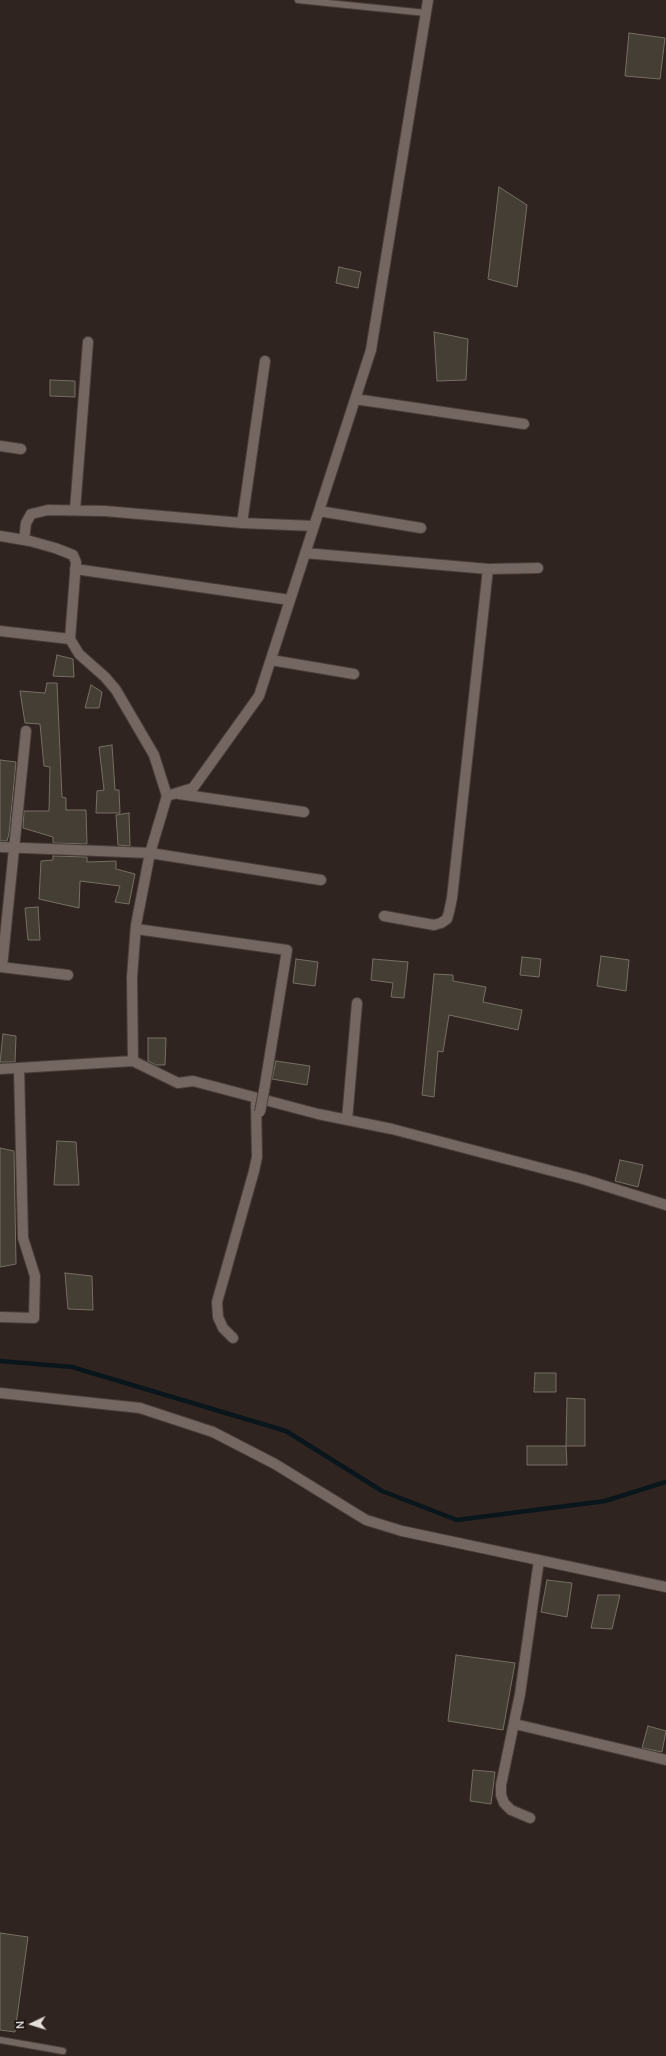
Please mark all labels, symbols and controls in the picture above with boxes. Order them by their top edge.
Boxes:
north arrow [12,2004,52,2044]
text: N [12,2020,27,2029]

